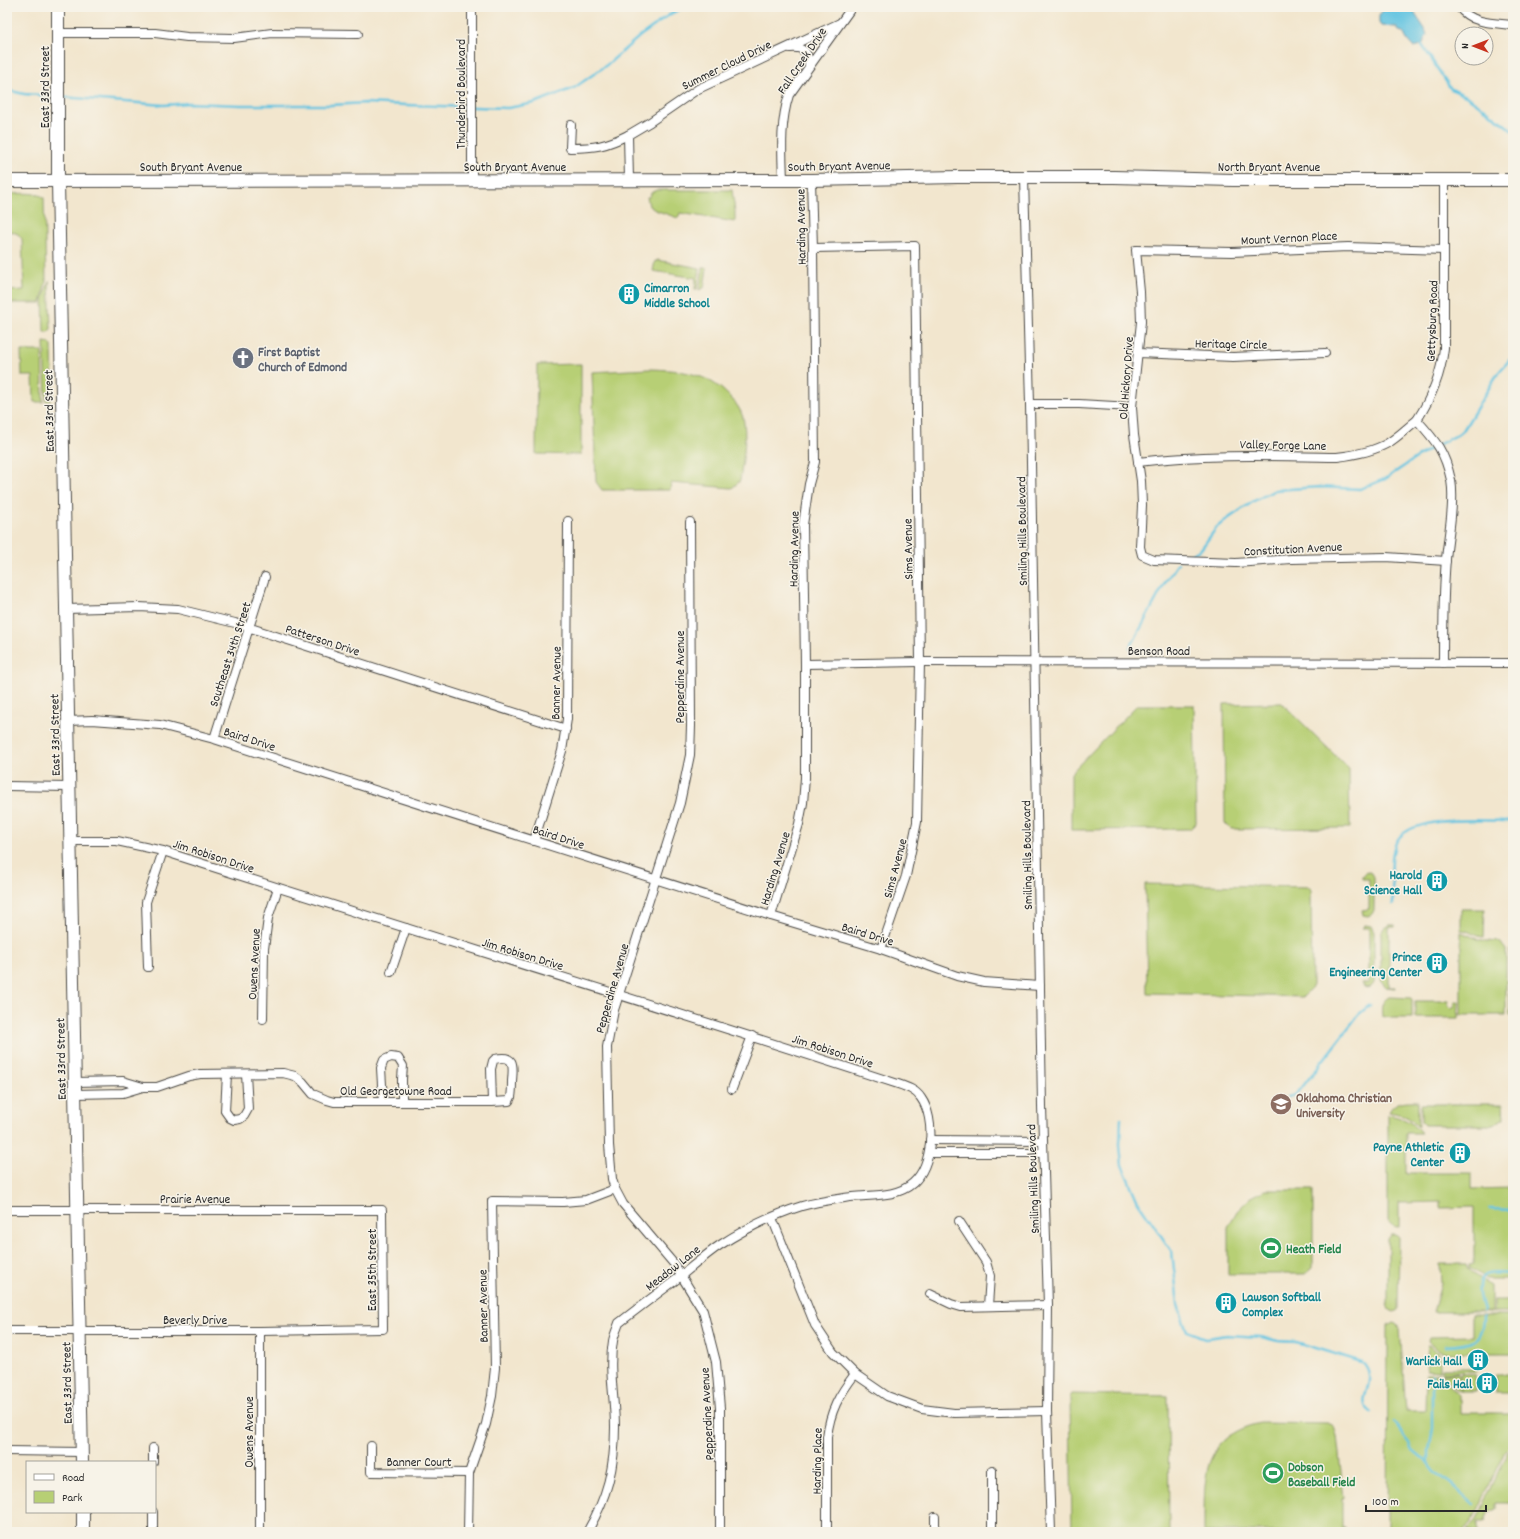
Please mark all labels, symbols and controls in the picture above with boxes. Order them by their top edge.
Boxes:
street label: Fall Creek Drive [774,24,833,99]
north arrow [1454,26,1494,66]
street label: Summer Cloud Drive [679,36,775,96]
street label: Thunderbird Boulevard [453,39,472,149]
text: N [1458,43,1474,49]
street label: East 33rd Street [37,46,56,128]
street label: South Bryant Avenue [788,157,891,178]
street label: South Bryant Avenue [140,159,243,178]
street label: South Bryant Avenue [464,159,567,178]
street label: North Bryant Avenue [1218,159,1321,178]
street label: Harding Avenue [792,188,813,265]
street label: Mount Vernon Place [1240,227,1338,252]
place label: Cimarron Middle School [644,280,710,314]
street label: Gettysburg Road [1423,280,1444,362]
building icon: Cimarron Middle School [616,281,642,307]
street label: Heritage Circle [1195,335,1268,356]
street label: Old Hickory Drive [1115,336,1140,420]
place label: First Baptist Church of Edmond [258,344,347,378]
church icon: First Baptist Church of Edmond [230,345,256,371]
street label: East 33rd Street [40,369,61,452]
street label: Valley Forge Lane [1240,436,1327,457]
street label: Smiling Hills Boulevard [1013,476,1034,586]
street label: Harding Avenue [785,510,806,587]
street label: Sims Avenue [899,518,920,580]
street label: Constitution Avenue [1243,538,1343,563]
street label: Southeast 34th Street [205,600,257,710]
street label: Patterson Drive [282,620,362,662]
street label: Pepperdine Avenue [672,630,691,723]
street label: Benson Road [1128,643,1190,662]
street label: Banner Avenue [547,646,568,720]
street label: East 33rd Street [46,693,67,776]
street label: Baird Drive [221,723,278,758]
street label: Smiling Hills Boulevard [1018,800,1039,910]
street label: Baird Drive [530,821,587,856]
street label: Harding Avenue [756,829,797,908]
street label: Jim Robison Drive [170,835,257,880]
street label: Sims Avenue [879,836,914,901]
place label: Harold Science Hall [1364,867,1423,901]
building icon: Harold Science Hall [1424,868,1450,894]
street label: Baird Drive [839,918,896,952]
street label: Owens Avenue [244,928,267,1000]
street label: Jim Robison Drive [479,934,566,977]
street label: Pepperdine Avenue [591,941,635,1036]
place label: Prince Engineering Center [1329,949,1423,983]
building icon: Prince Engineering Center [1424,950,1450,976]
street label: East 33rd Street [52,1017,73,1100]
street label: Jim Robison Drive [789,1030,876,1075]
street label: Old Georgetowne Road [340,1083,452,1102]
place label: Oklahoma Christian University [1296,1090,1392,1124]
school or university icon: Oklahoma Christian University [1268,1091,1294,1117]
street label: Smiling Hills Boulevard [1023,1124,1046,1234]
place label: Payne Athletic Center [1373,1139,1445,1173]
building icon: Payne Athletic Center [1447,1140,1473,1166]
street label: Prairie Avenue [160,1191,231,1210]
street label: East 35th Street [364,1229,383,1311]
sports icon: Heath Field [1258,1235,1284,1261]
street label: Meadow Lane [642,1241,706,1297]
place label: Heath Field [1286,1241,1341,1260]
street label: Banner Avenue [474,1269,495,1343]
place label: Lawson Softball Complex [1242,1289,1322,1323]
building icon: Lawson Softball Complex [1213,1290,1239,1316]
street label: Beverly Drive [163,1312,227,1331]
street label: East 33rd Street [58,1341,79,1424]
building icon: Warlick Hall [1465,1347,1491,1373]
place label: Warlick Hall [1406,1353,1463,1372]
street label: Pepperdine Avenue [697,1367,720,1461]
building icon: Fails Hall [1474,1370,1500,1396]
place label: Fails Hall [1427,1376,1473,1395]
street label: Owens Avenue [241,1396,260,1468]
street label: Harding Place [808,1427,829,1495]
street label: Banner Court [386,1454,452,1473]
place label: Dobson Baseball Field [1288,1459,1355,1493]
sports icon: Dobson Baseball Field [1260,1460,1286,1486]
legend [26,1461,156,1513]
text: Road [62,1470,84,1487]
scale bar [1366,1487,1486,1513]
text: Park [62,1490,83,1507]
text: 100 m [1372,1494,1399,1511]

